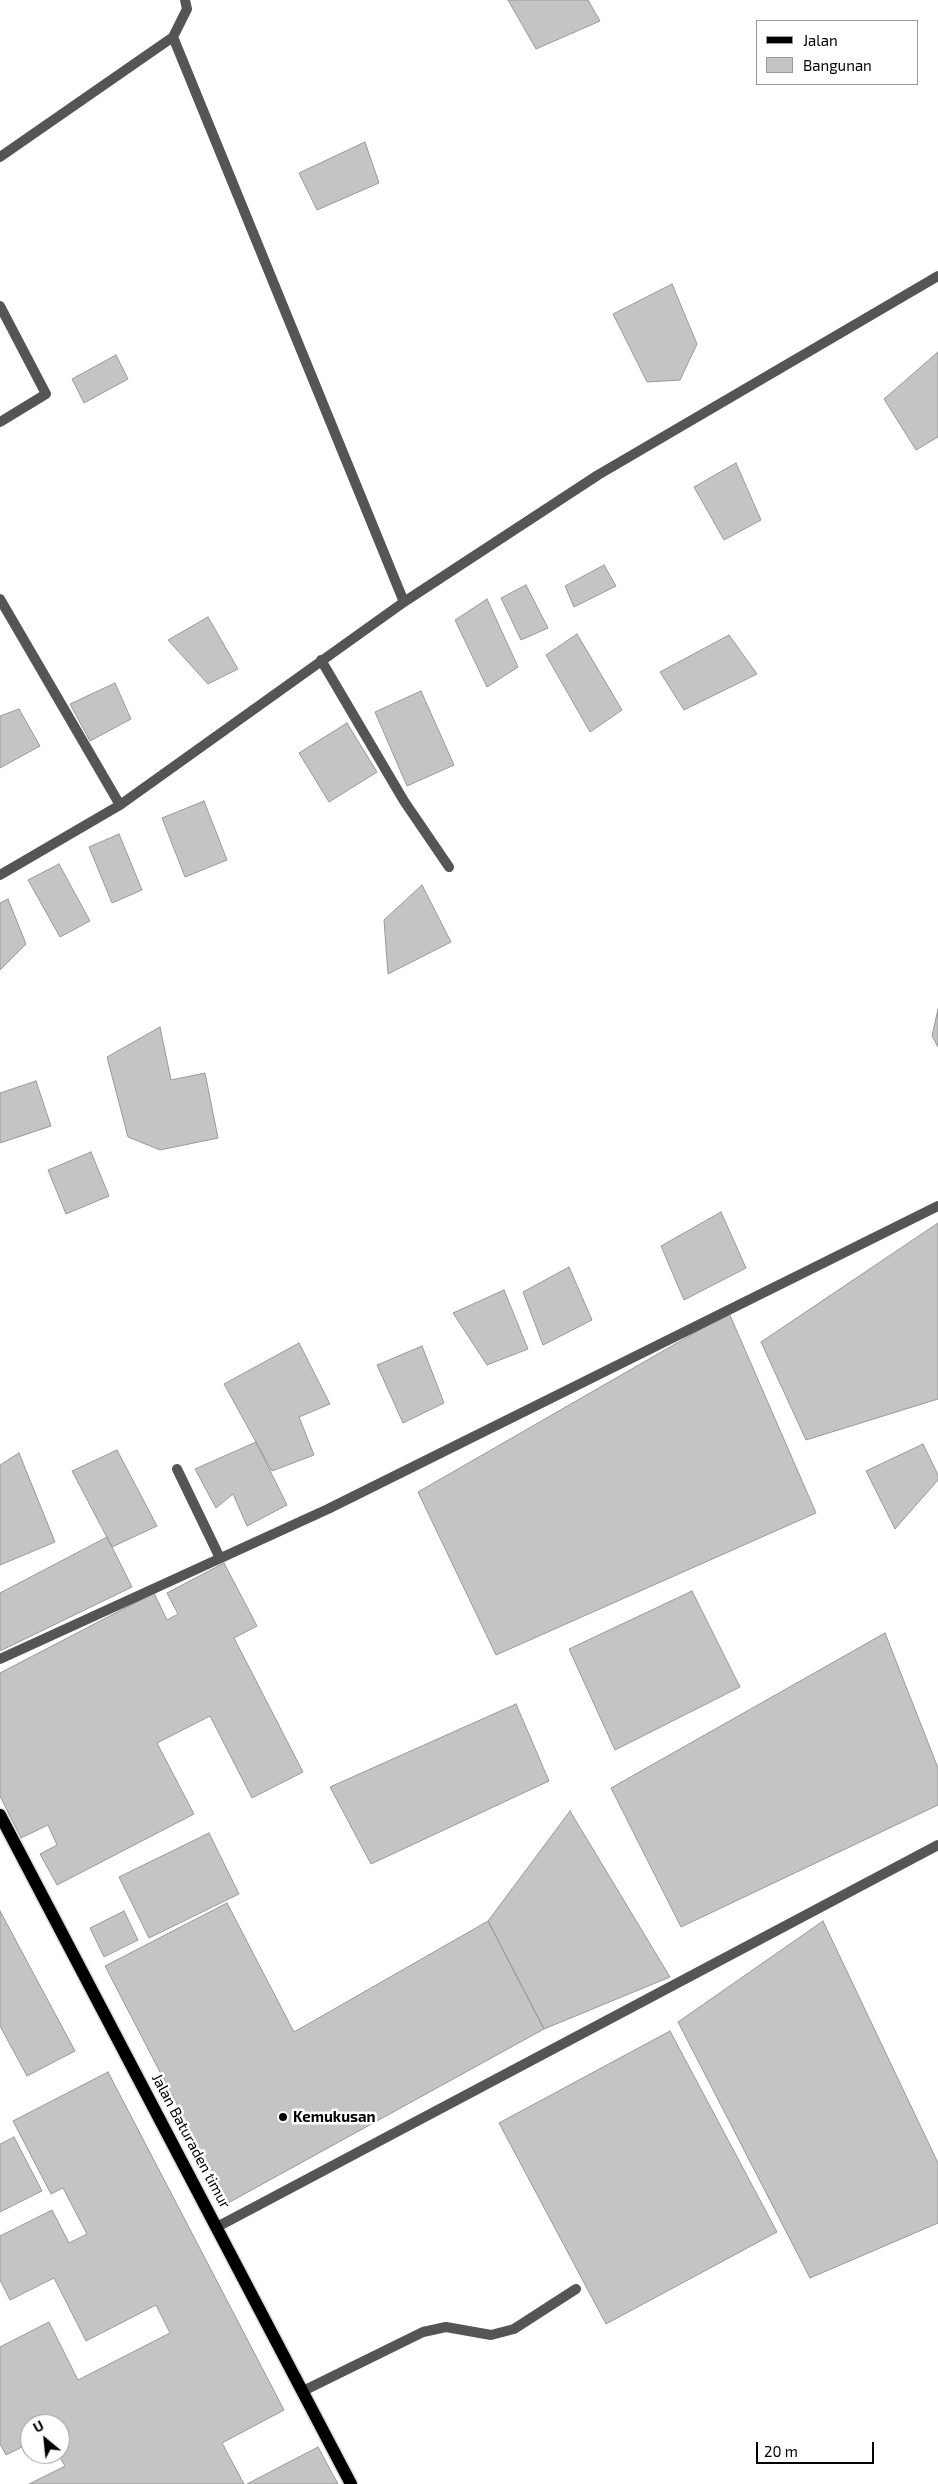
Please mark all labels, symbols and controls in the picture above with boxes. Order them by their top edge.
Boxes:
legend [756,20,918,85]
text: Jalan [803,31,838,49]
text: Bangunan [803,56,872,74]
street label: Jalan Baturaden timur [148,2071,234,2211]
place label: Kemukusan [293,2108,376,2126]
marker: Kemukusan [277,2111,289,2123]
north arrow [20,2414,70,2464]
text: U [30,2416,46,2436]
scale bar [758,2432,876,2464]
text: 20 m [764,2442,798,2460]

